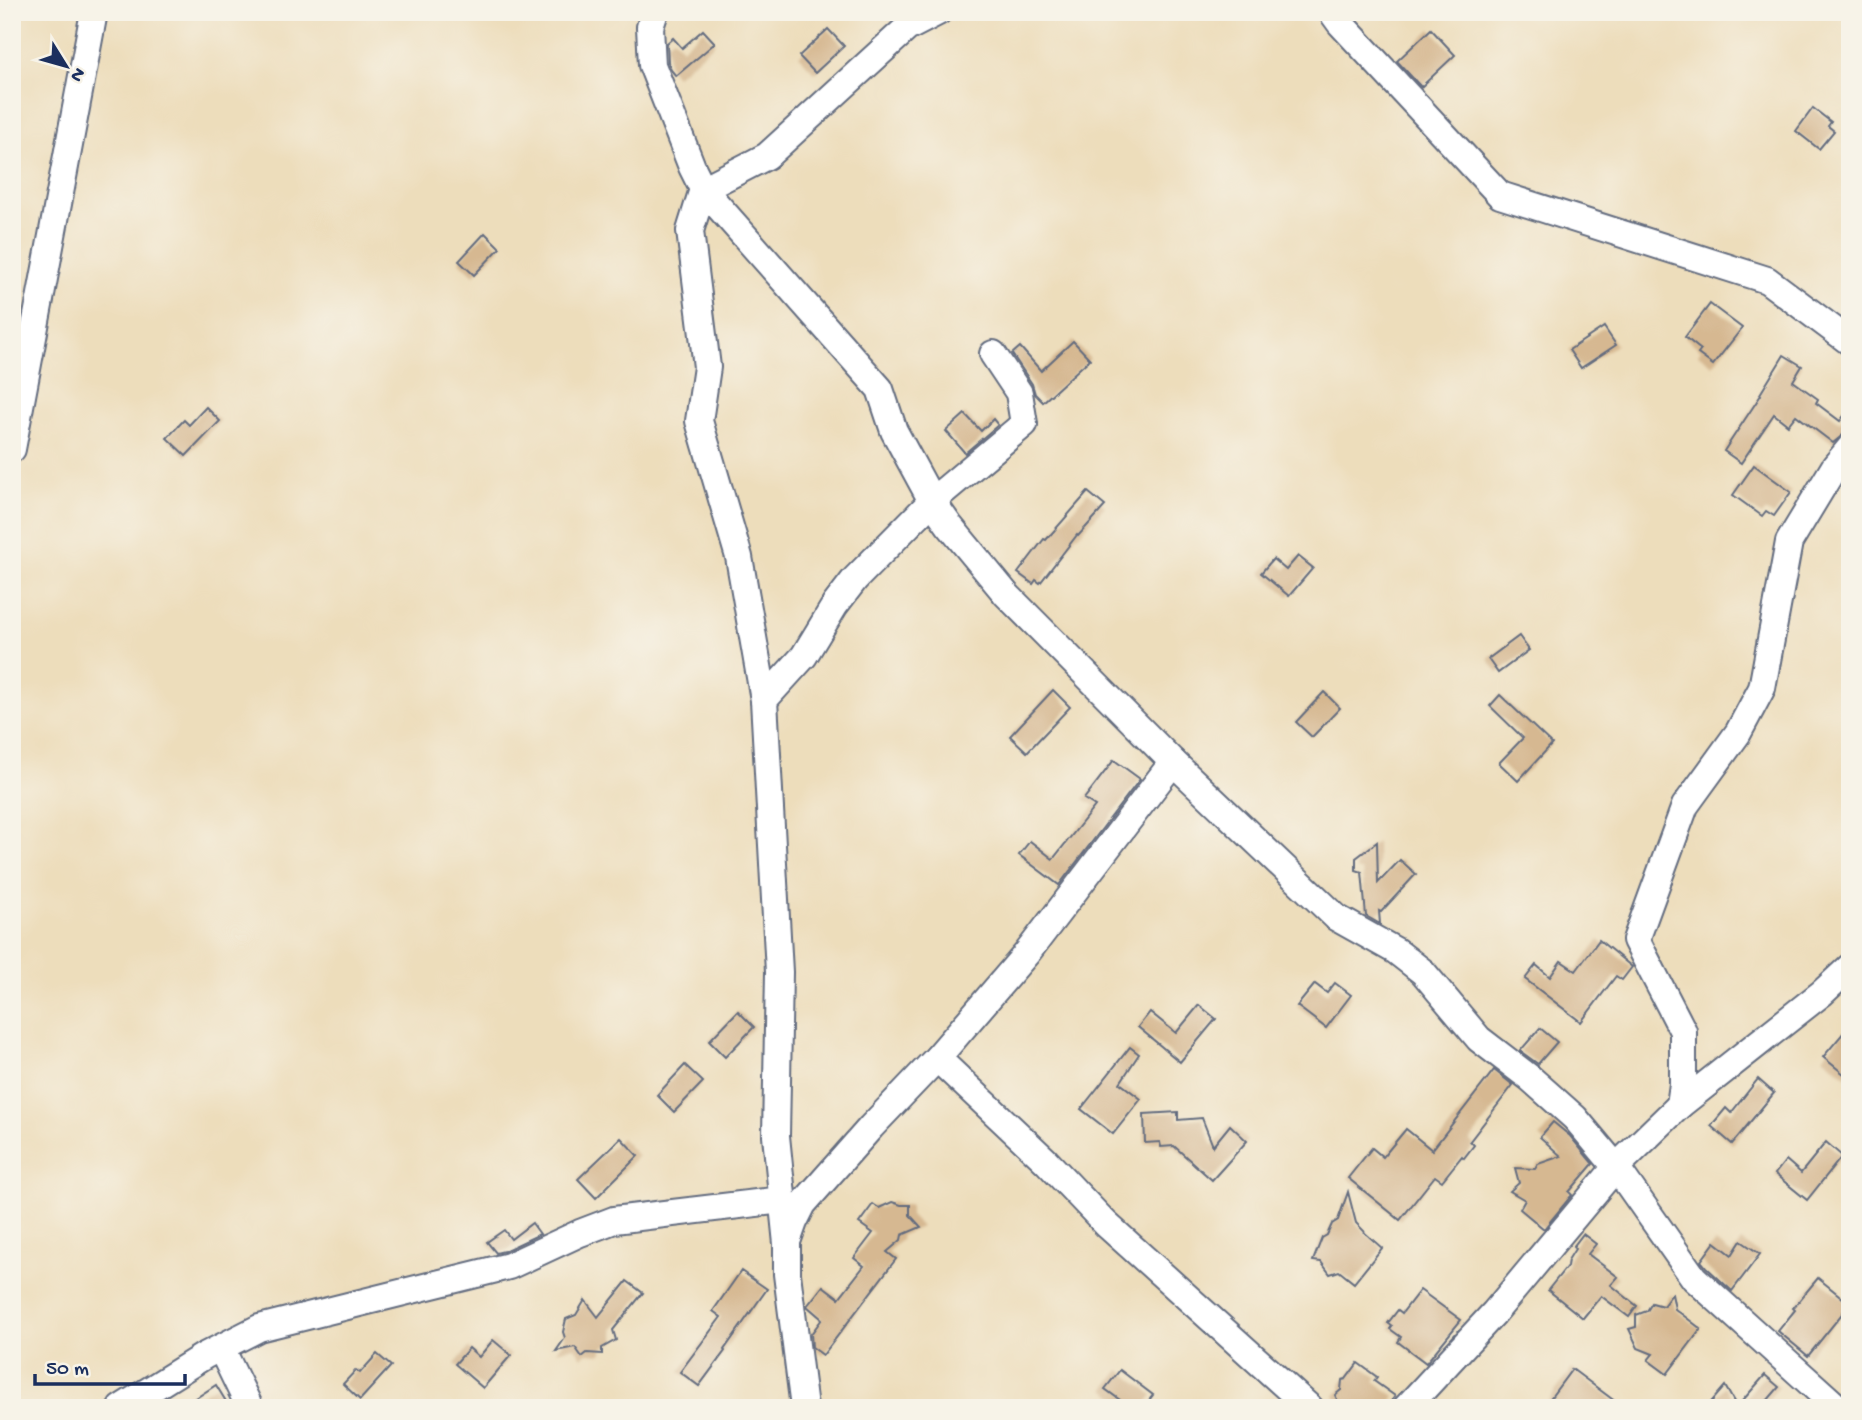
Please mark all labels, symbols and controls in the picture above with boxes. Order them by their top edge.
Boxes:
north arrow [32,32,102,102]
text: N [64,62,90,86]
scale bar [35,1343,186,1387]
text: 50 m [46,1358,89,1383]

